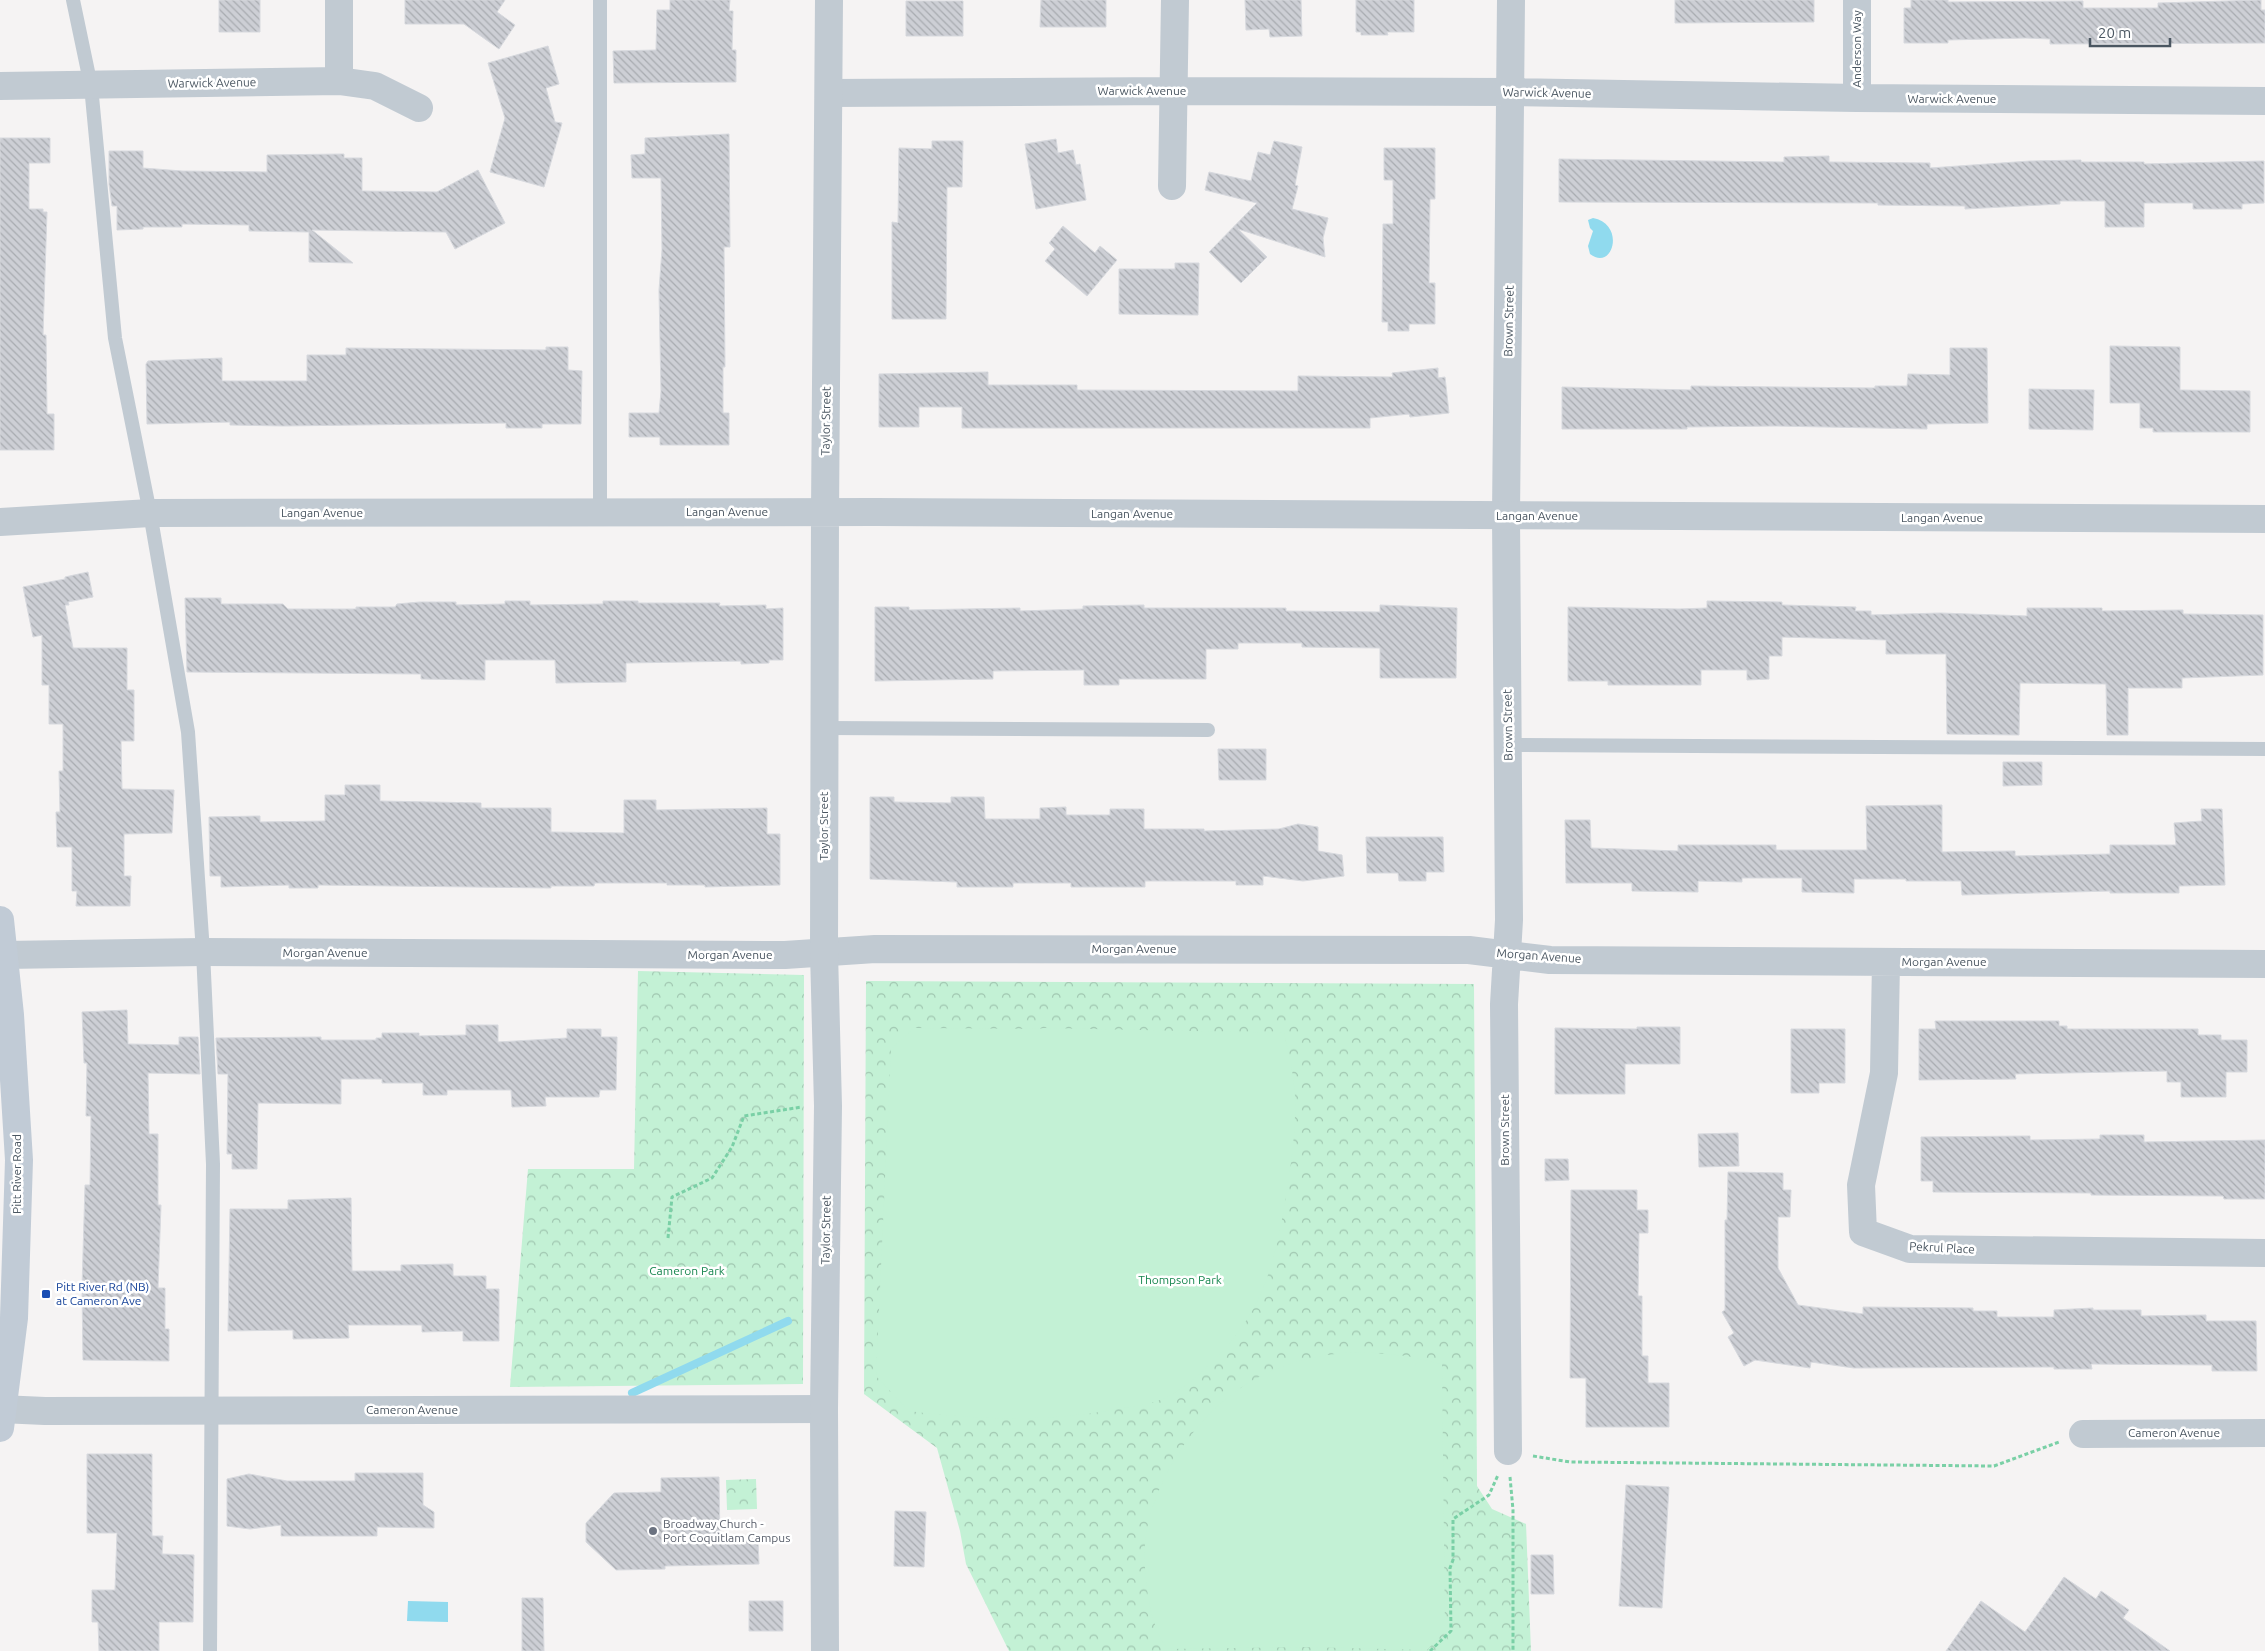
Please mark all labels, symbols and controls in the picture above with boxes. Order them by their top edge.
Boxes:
street label: Anderson Way [1850,10,1863,88]
scale bar [2090,15,2170,47]
text: 20 m [2098,24,2131,41]
street label: Warwick Avenue [167,75,257,90]
street label: Warwick Avenue [1098,84,1186,97]
street label: Warwick Avenue [1502,85,1592,100]
street label: Warwick Avenue [1908,92,1996,105]
street label: Brown Street [1501,285,1516,357]
street label: Taylor Street [818,386,833,456]
street label: Langan Avenue [686,505,768,518]
street label: Langan Avenue [281,506,363,519]
street label: Langan Avenue [1091,507,1173,520]
street label: Langan Avenue [1496,509,1578,522]
street label: Langan Avenue [1901,511,1983,524]
street label: Brown Street [1500,689,1515,761]
street label: Taylor Street [817,791,830,861]
street label: Morgan Avenue [1091,942,1177,955]
street label: Morgan Avenue [282,946,368,959]
street label: Morgan Avenue [1496,946,1582,965]
street label: Morgan Avenue [687,948,773,961]
street label: Morgan Avenue [1901,955,1987,968]
street label: Brown Street [1498,1094,1511,1166]
street label: Pitt River Road [10,1134,23,1214]
street label: Taylor Street [818,1195,833,1265]
street label: Pekrul Place [1909,1239,1975,1256]
park label: Cameron Park [649,1264,725,1277]
park label: Thompson Park [1138,1273,1222,1286]
place label: Pitt River Rd (NB) at Cameron Ave [56,1280,149,1307]
marker: Pitt River Rd (NB) at Cameron Ave [40,1288,52,1300]
street label: Cameron Avenue [366,1403,458,1416]
street label: Cameron Avenue [2128,1426,2220,1439]
place label: Broadway Church - Port Coquitlam Campus [663,1517,790,1544]
marker: Broadway Church - Port Coquitlam Campus [647,1525,659,1537]

